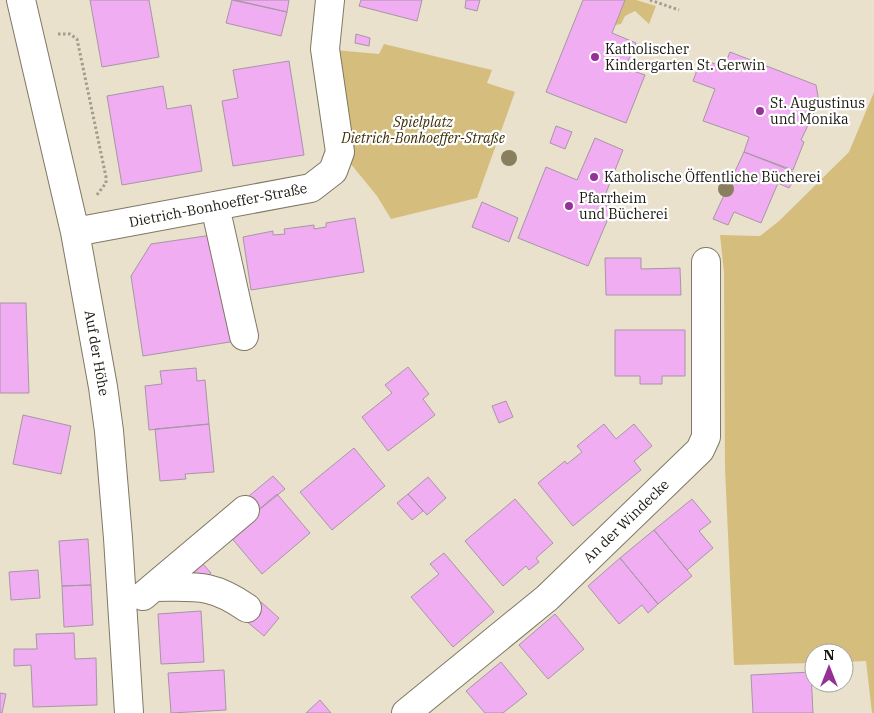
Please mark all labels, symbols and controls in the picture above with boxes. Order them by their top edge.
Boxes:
place label: Katholischer Kindergarten St. Gerwin [605,40,765,74]
marker: Katholischer Kindergarten St. Gerwin [589,51,601,63]
place label: St. Augustinus und Monika [770,94,865,128]
marker: St. Augustinus und Monika [754,105,766,117]
park label: Spielplatz Dietrich-Bonhoeffer-Straße [340,113,506,147]
place label: Katholische Öffentliche Bücherei [604,168,821,186]
marker: Katholische Öffentliche Bücherei [588,171,600,183]
street label: Dietrich-Bonhoeffer-Straße [127,179,309,231]
place label: Pfarrheim und Bücherei [579,189,668,223]
marker: Pfarrheim und Bücherei [563,200,575,212]
street label: Auf der Höhe [81,309,113,397]
street label: An der Windecke [579,475,673,567]
north arrow [804,643,854,693]
text: N [823,646,835,664]

